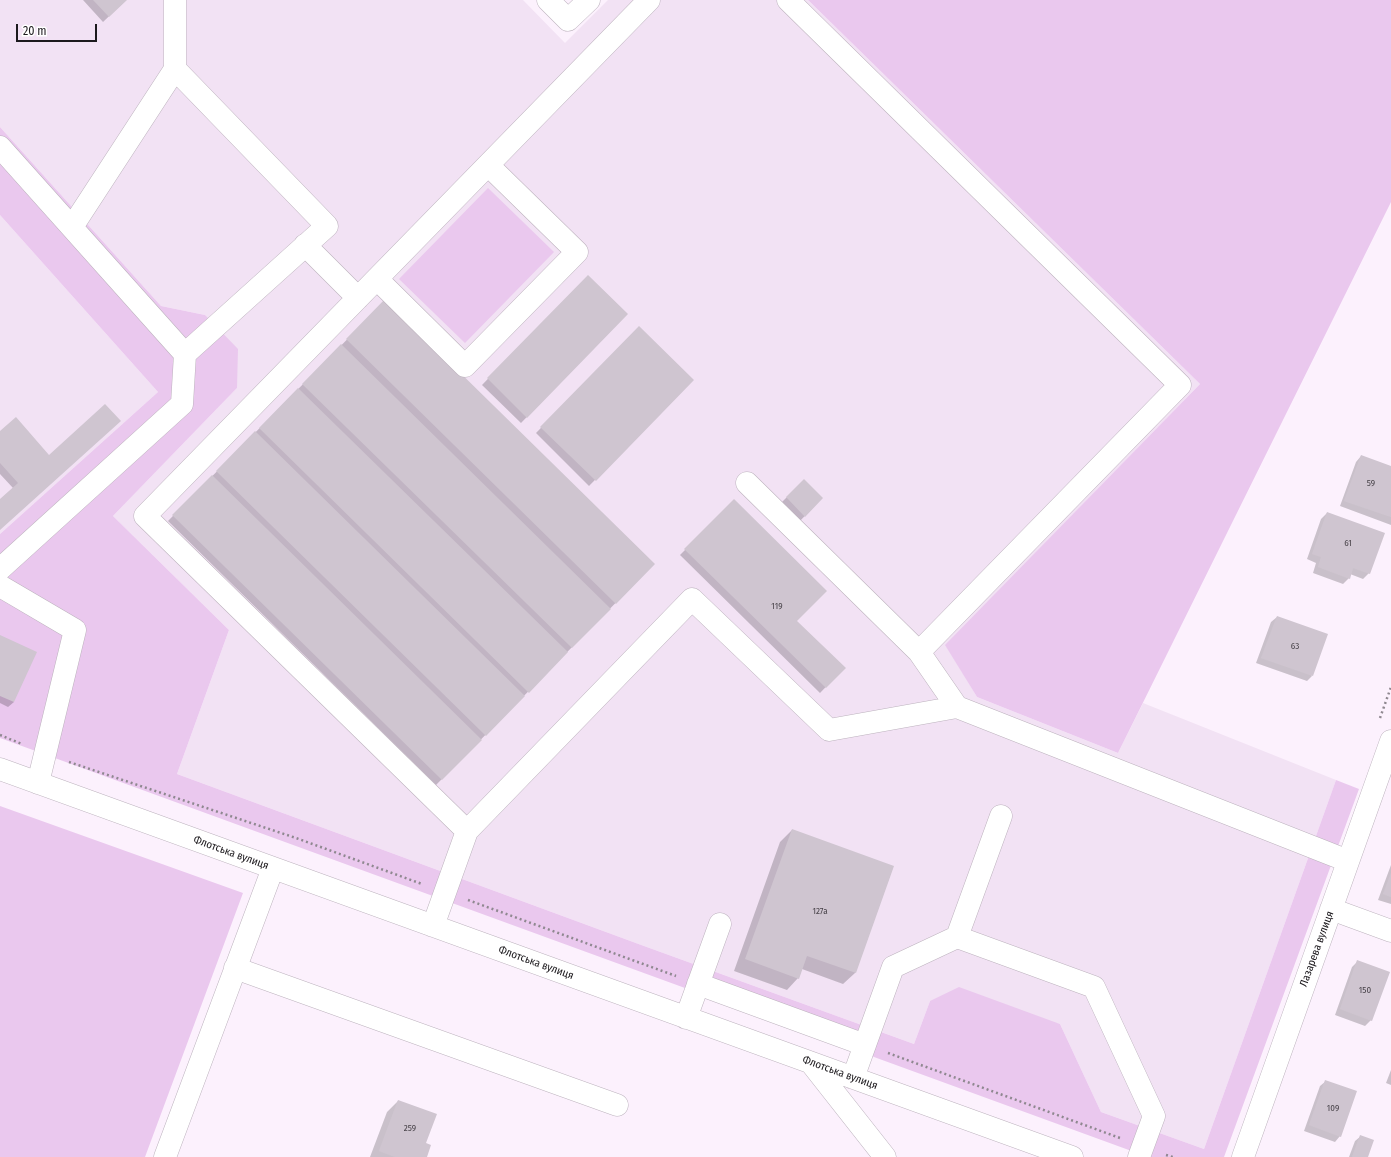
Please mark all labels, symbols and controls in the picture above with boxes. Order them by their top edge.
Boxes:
scale bar [18,16,99,42]
text: 20 m [23,24,47,38]
house number: 59 [1367,478,1375,488]
house number: 61 [1344,538,1352,548]
house number: 119 [771,601,783,611]
house number: 63 [1291,641,1299,651]
street label: Флотська вулиця [192,833,270,873]
house number: 127а [812,906,828,916]
street label: Лазарева вулиця [1297,909,1337,989]
street label: Флотська вулиця [497,943,575,983]
house number: 150 [1359,985,1371,995]
street label: Флотська вулиця [801,1053,879,1093]
house number: 109 [1327,1103,1339,1113]
house number: 259 [404,1123,416,1133]

